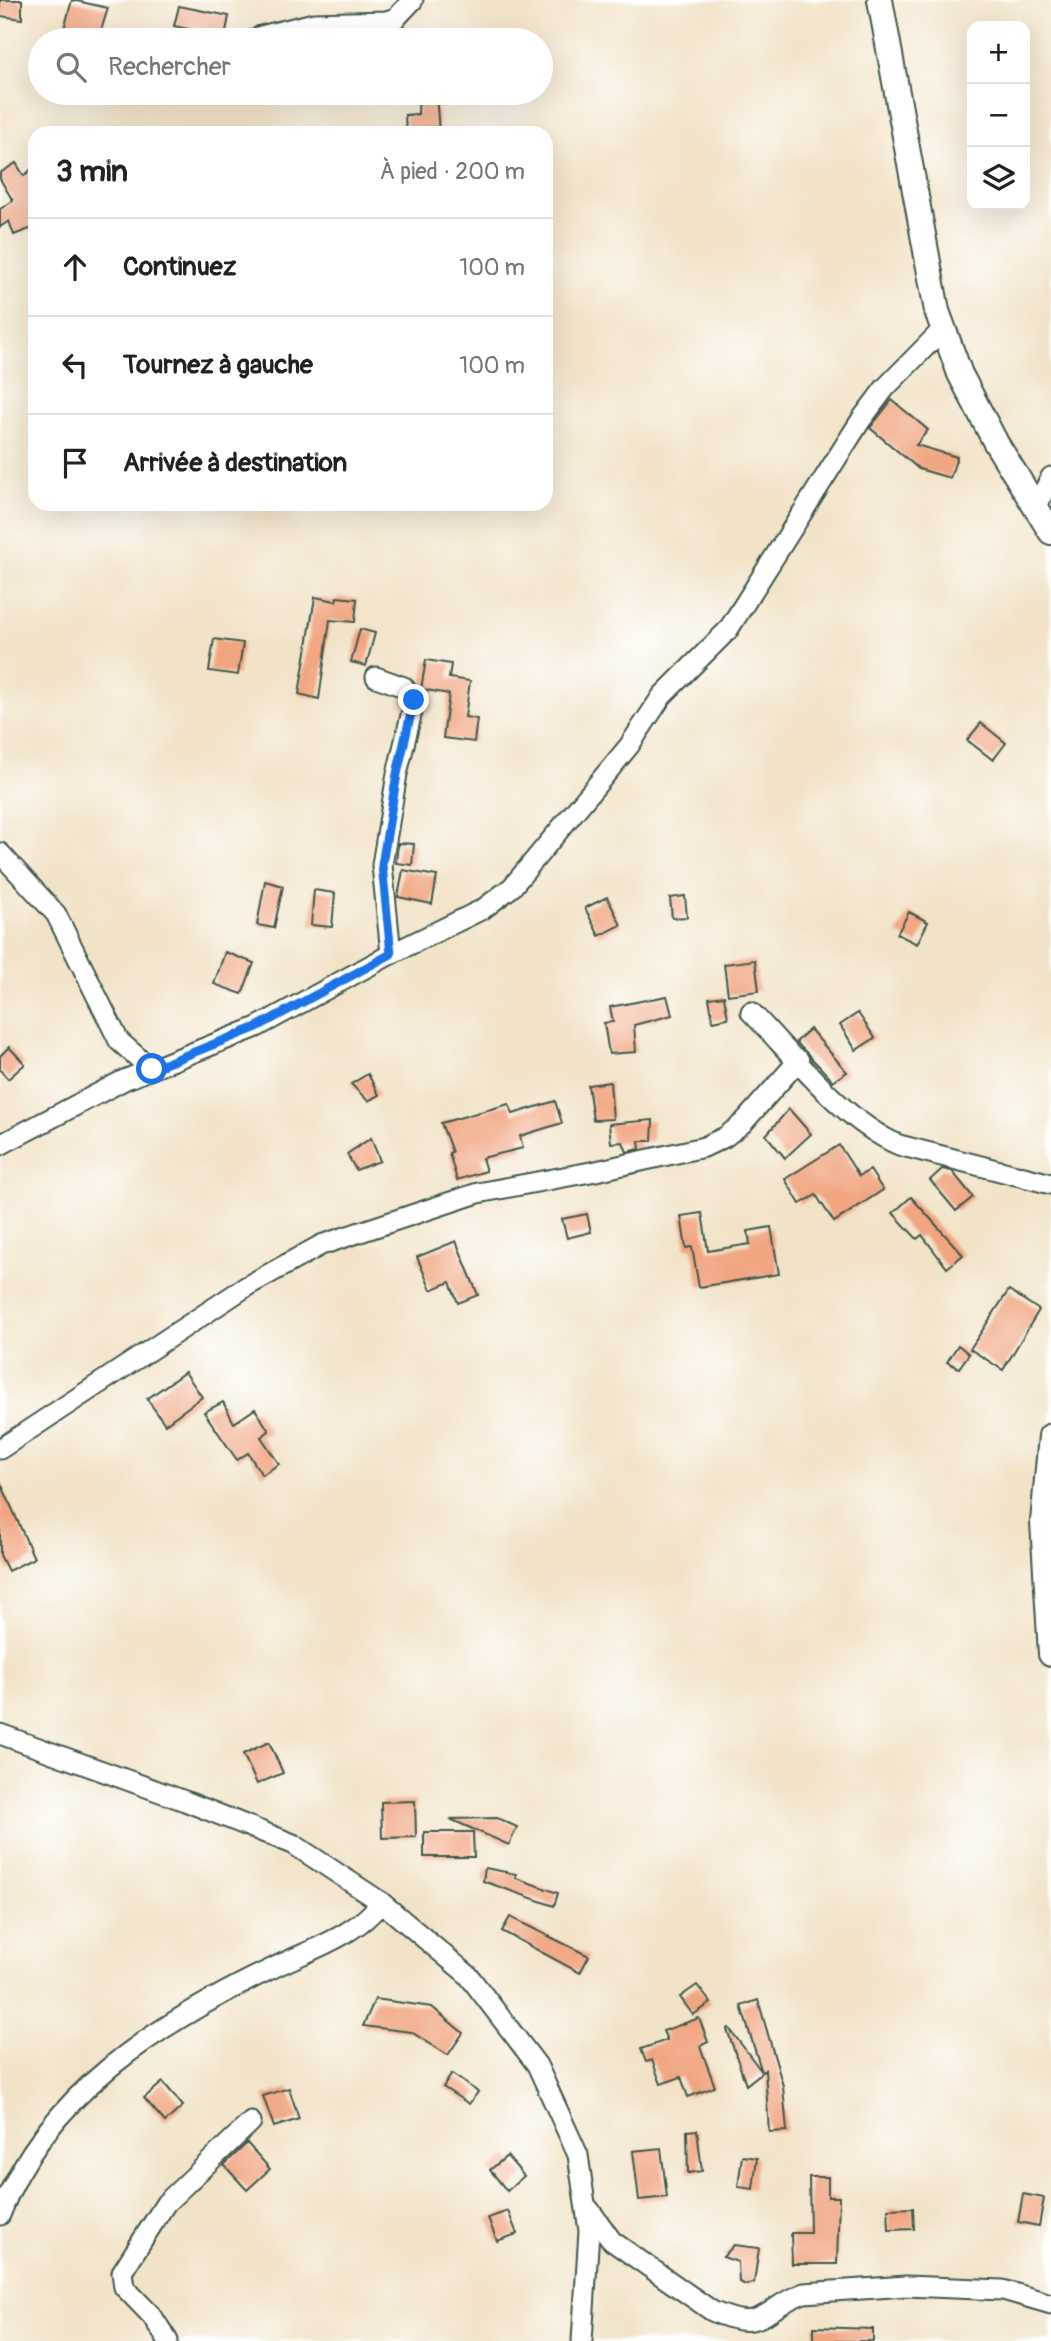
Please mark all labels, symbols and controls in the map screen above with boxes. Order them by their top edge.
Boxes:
map controls [967,21,1030,210]
button: + [967,21,1030,84]
search box [28,28,553,105]
icon: search [52,48,90,86]
text: Rechercher [108,51,231,83]
button: − [967,84,1030,147]
button: layers [967,147,1030,210]
text: 3 min [56,153,128,190]
text: À pied · 200 m [380,157,525,186]
icon: ahead [56,248,94,286]
text: Continuez [123,251,236,283]
text: 100 m [459,253,525,282]
icon: left [56,346,94,384]
text: Tournez à gauche [123,349,313,381]
text: 100 m [459,351,525,380]
icon: arrive [56,444,94,482]
text: Arrivée à destination [123,447,347,479]
route end [398,684,429,715]
route start [136,1053,167,1084]

